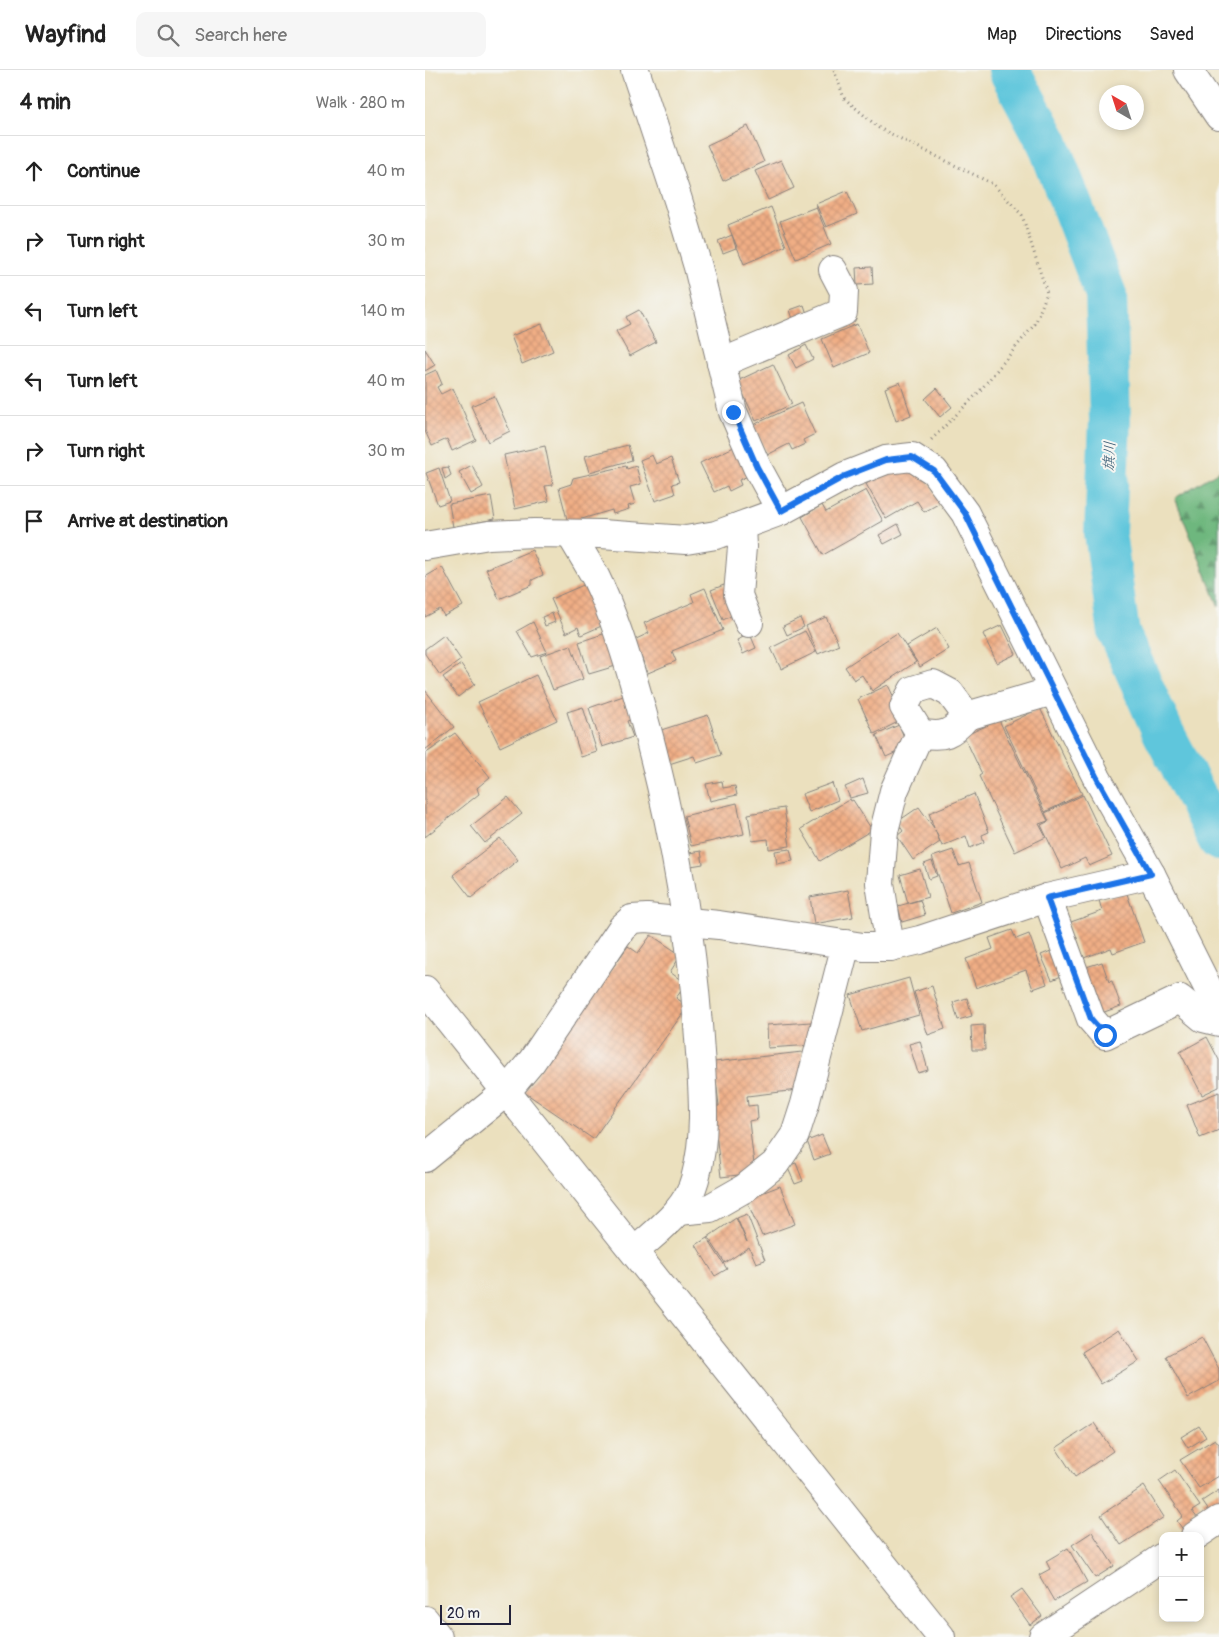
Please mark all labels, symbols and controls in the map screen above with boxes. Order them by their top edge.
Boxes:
search box [136,12,486,57]
text: Wayfind [25,20,106,49]
icon: search [154,21,182,49]
text: Search here [194,23,287,47]
text: Map [987,23,1017,46]
text: Directions [1045,23,1121,46]
text: Saved [1149,23,1194,46]
north arrow [1099,85,1144,130]
text: 4 min [20,89,71,116]
text: Walk · 280 m [316,93,405,113]
icon: ahead [20,157,48,185]
text: Continue [67,159,140,183]
text: 40 m [367,161,405,181]
icon: right [20,227,48,255]
text: Turn right [67,229,145,253]
text: 30 m [367,231,405,251]
icon: left [20,297,48,325]
text: Turn left [67,299,137,323]
text: 140 m [361,301,405,321]
icon: left [20,367,48,395]
text: Turn left [67,369,137,393]
text: 40 m [367,371,405,391]
route end [722,401,745,424]
icon: right [20,437,48,465]
text: Turn right [67,439,145,463]
text: 30 m [367,441,405,461]
water label: 旗川 [1099,441,1120,472]
icon: arrive [20,507,48,535]
text: Arrive at destination [67,509,228,533]
route start [1094,1024,1117,1047]
map controls [1159,1532,1204,1622]
button: + [1159,1532,1204,1577]
button: − [1159,1577,1204,1622]
scale bar [440,1602,511,1625]
text: 20 m [447,1605,480,1622]

